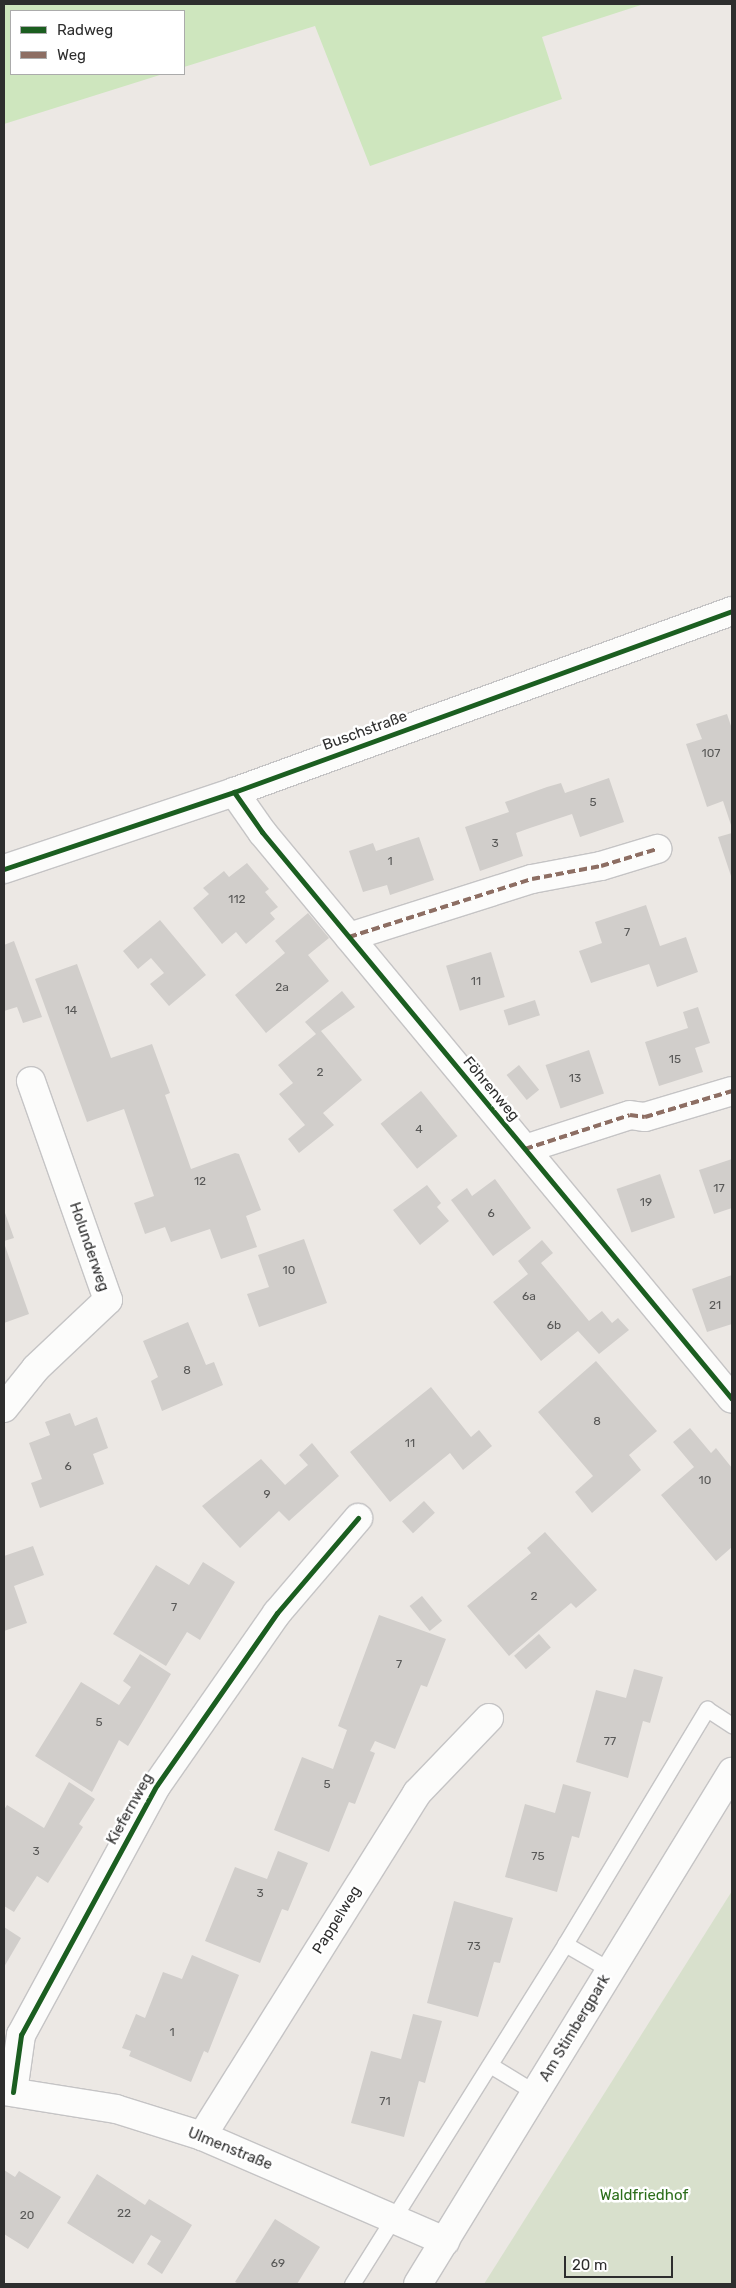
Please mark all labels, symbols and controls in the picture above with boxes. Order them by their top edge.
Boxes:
legend [10,10,185,75]
text: Radweg [57,21,113,39]
text: Weg [57,46,86,64]
street label: Buschstraße [320,707,410,755]
house number: 107 [702,747,720,761]
house number: 5 [589,796,597,810]
house number: 3 [491,837,499,851]
house number: 1 [387,855,393,869]
house number: 112 [228,893,246,907]
house number: 7 [624,926,630,940]
house number: 11 [471,975,481,989]
house number: 2a [275,981,289,995]
house number: 14 [65,1004,77,1018]
street label: Föhrenweg [459,1053,523,1125]
house number: 15 [669,1053,681,1067]
house number: 2 [316,1066,324,1080]
house number: 13 [569,1072,581,1086]
house number: 4 [415,1123,423,1137]
house number: 12 [194,1175,206,1189]
house number: 17 [713,1182,725,1196]
house number: 19 [640,1196,652,1210]
street label: Holunderweg [65,1200,113,1294]
house number: 6 [487,1207,495,1221]
house number: 10 [283,1264,295,1278]
house number: 6a [522,1290,536,1304]
house number: 21 [709,1299,721,1313]
house number: 6b [547,1319,561,1333]
house number: 8 [183,1364,191,1378]
house number: 8 [593,1415,601,1429]
house number: 11 [405,1437,415,1451]
house number: 6 [64,1460,72,1474]
house number: 10 [699,1474,711,1488]
house number: 9 [263,1488,271,1502]
house number: 2 [530,1590,538,1604]
house number: 7 [171,1601,177,1615]
house number: 7 [396,1658,402,1672]
house number: 5 [95,1716,103,1730]
house number: 77 [604,1735,616,1749]
street label: Kiefernweg [103,1770,157,1848]
house number: 5 [323,1778,331,1792]
house number: 3 [32,1845,40,1859]
house number: 75 [531,1850,545,1864]
street label: Pappelweg [309,1883,365,1957]
house number: 3 [256,1887,264,1901]
house number: 73 [467,1940,481,1954]
street label: Am Stimbergpark [536,1971,614,2085]
house number: 1 [169,2026,175,2040]
house number: 71 [379,2095,391,2109]
street label: Ulmenstraße [185,2124,275,2174]
park label: Waldfriedhof [600,2187,688,2205]
house number: 22 [117,2207,131,2221]
house number: 20 [20,2209,34,2223]
scale bar [566,2246,675,2278]
text: 20 m [572,2256,607,2274]
house number: 69 [271,2257,285,2271]

